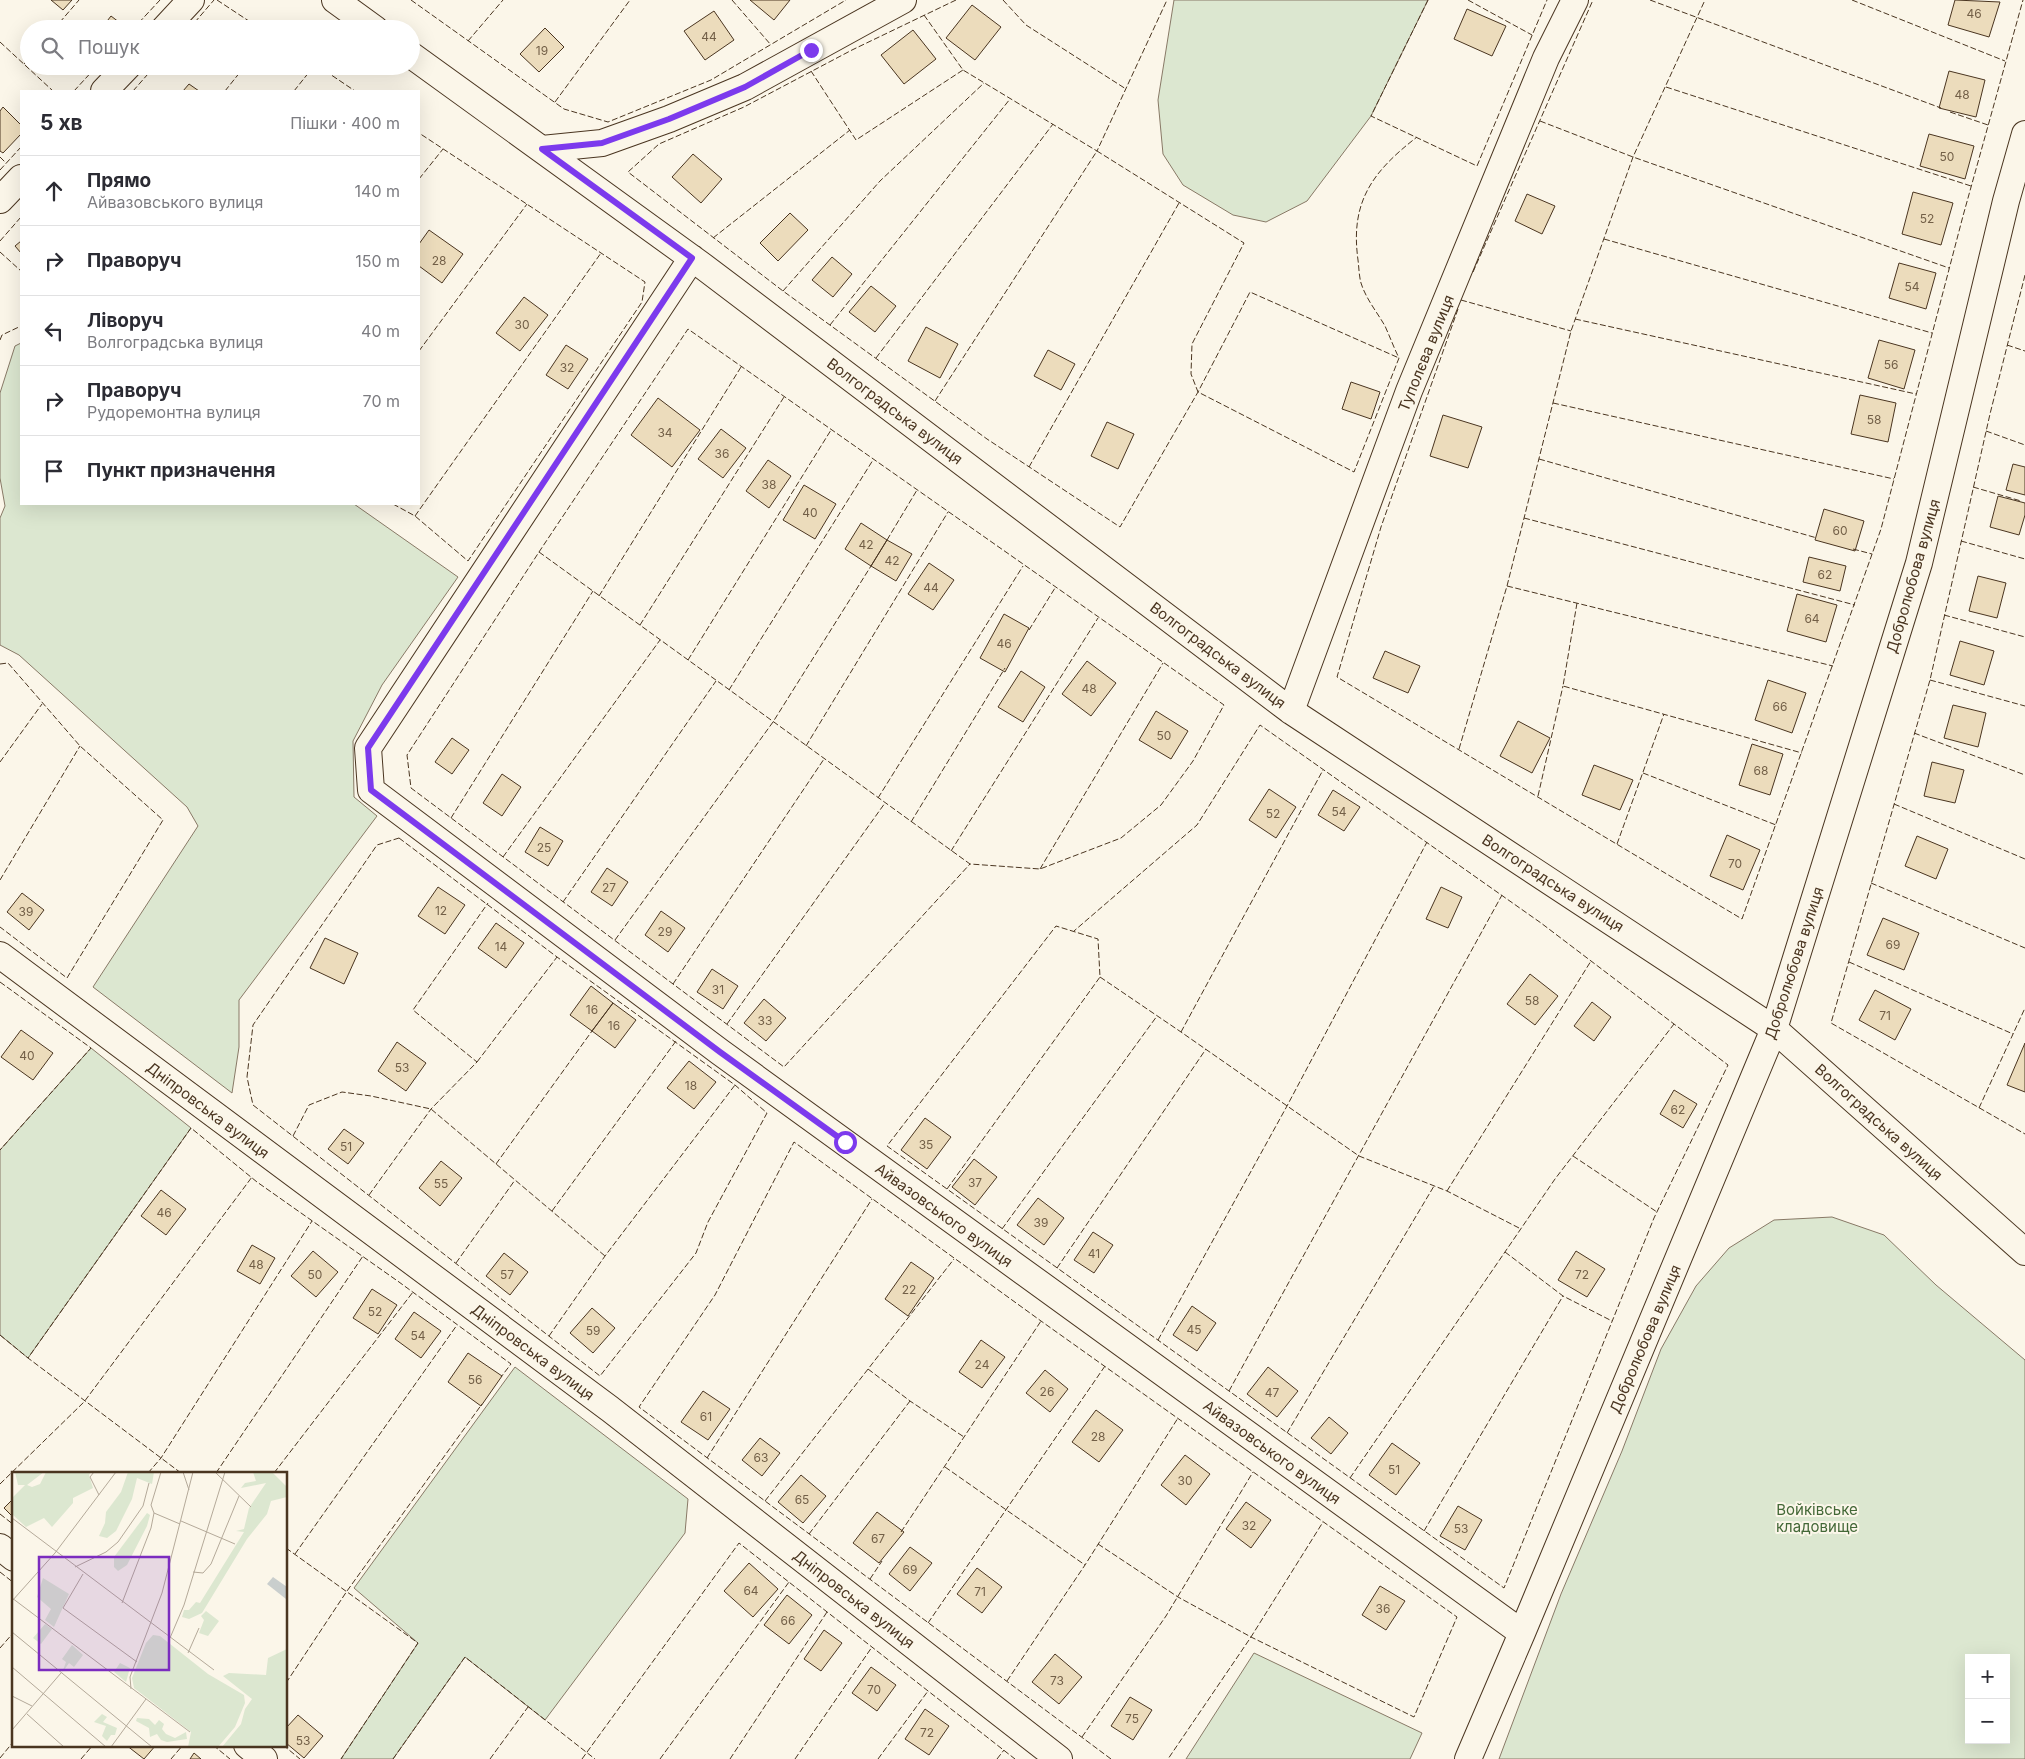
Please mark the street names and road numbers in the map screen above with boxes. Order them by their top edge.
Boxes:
street label: Туполєва вулиця [1394,292,1458,414]
street label: Волгоградська вулиця [823,354,967,468]
street label: Добролюбова вулиця [1882,497,1944,655]
street label: Волгоградська вулиця [1146,598,1290,712]
street label: Волгоградська вулиця [1478,830,1628,936]
street label: Добролюбова вулиця [1760,884,1828,1042]
street label: Дніпровська вулиця [143,1058,273,1162]
street label: Волгоградська вулиця [1811,1060,1947,1184]
street label: Айвазовського вулиця [872,1159,1016,1271]
street label: Добролюбова вулиця [1605,1262,1685,1416]
street label: Дніпровська вулиця [468,1300,598,1404]
street label: Айвазовського вулиця [1200,1396,1344,1508]
street label: Дніпровська вулиця [789,1546,919,1652]

